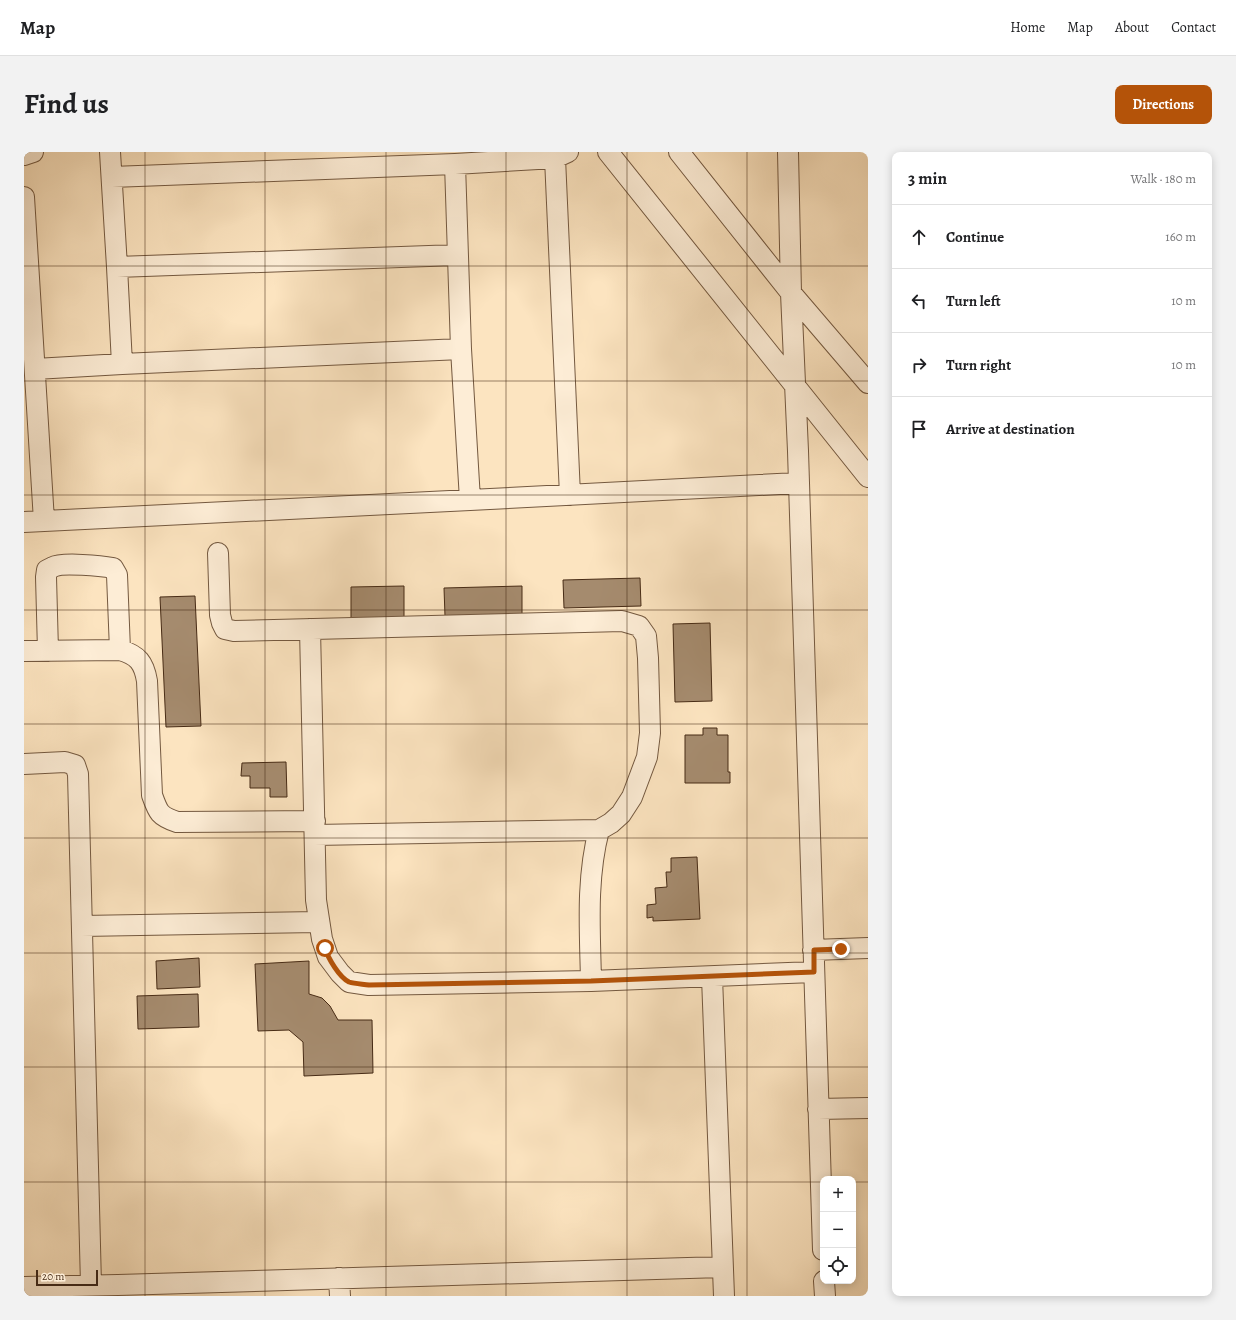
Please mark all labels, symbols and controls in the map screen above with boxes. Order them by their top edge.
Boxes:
text: Map [20,15,55,41]
text: Home [1010,18,1045,37]
text: Map [1067,18,1093,37]
text: About [1115,18,1149,37]
text: Contact [1171,18,1216,37]
text: Find us [24,85,109,123]
button: Directions [1115,85,1212,124]
text: 3 min [908,167,947,190]
text: Walk · 180 m [1130,170,1196,187]
icon: ahead [908,226,930,248]
text: Continue [946,227,1004,247]
text: 160 m [1165,228,1196,245]
icon: left [908,290,930,312]
text: Turn left [946,291,1001,311]
text: 10 m [1171,292,1196,309]
icon: right [908,354,930,376]
text: Turn right [946,355,1011,375]
text: 10 m [1171,356,1196,373]
icon: arrive [908,418,930,440]
text: Arrive at destination [946,419,1075,439]
route start [316,939,334,957]
route end [832,940,850,958]
map controls [820,1176,856,1284]
button: + [820,1176,856,1212]
button: − [820,1212,856,1248]
button: locate [820,1248,856,1284]
scale bar [36,1268,98,1287]
text: 20 m [42,1269,64,1284]

